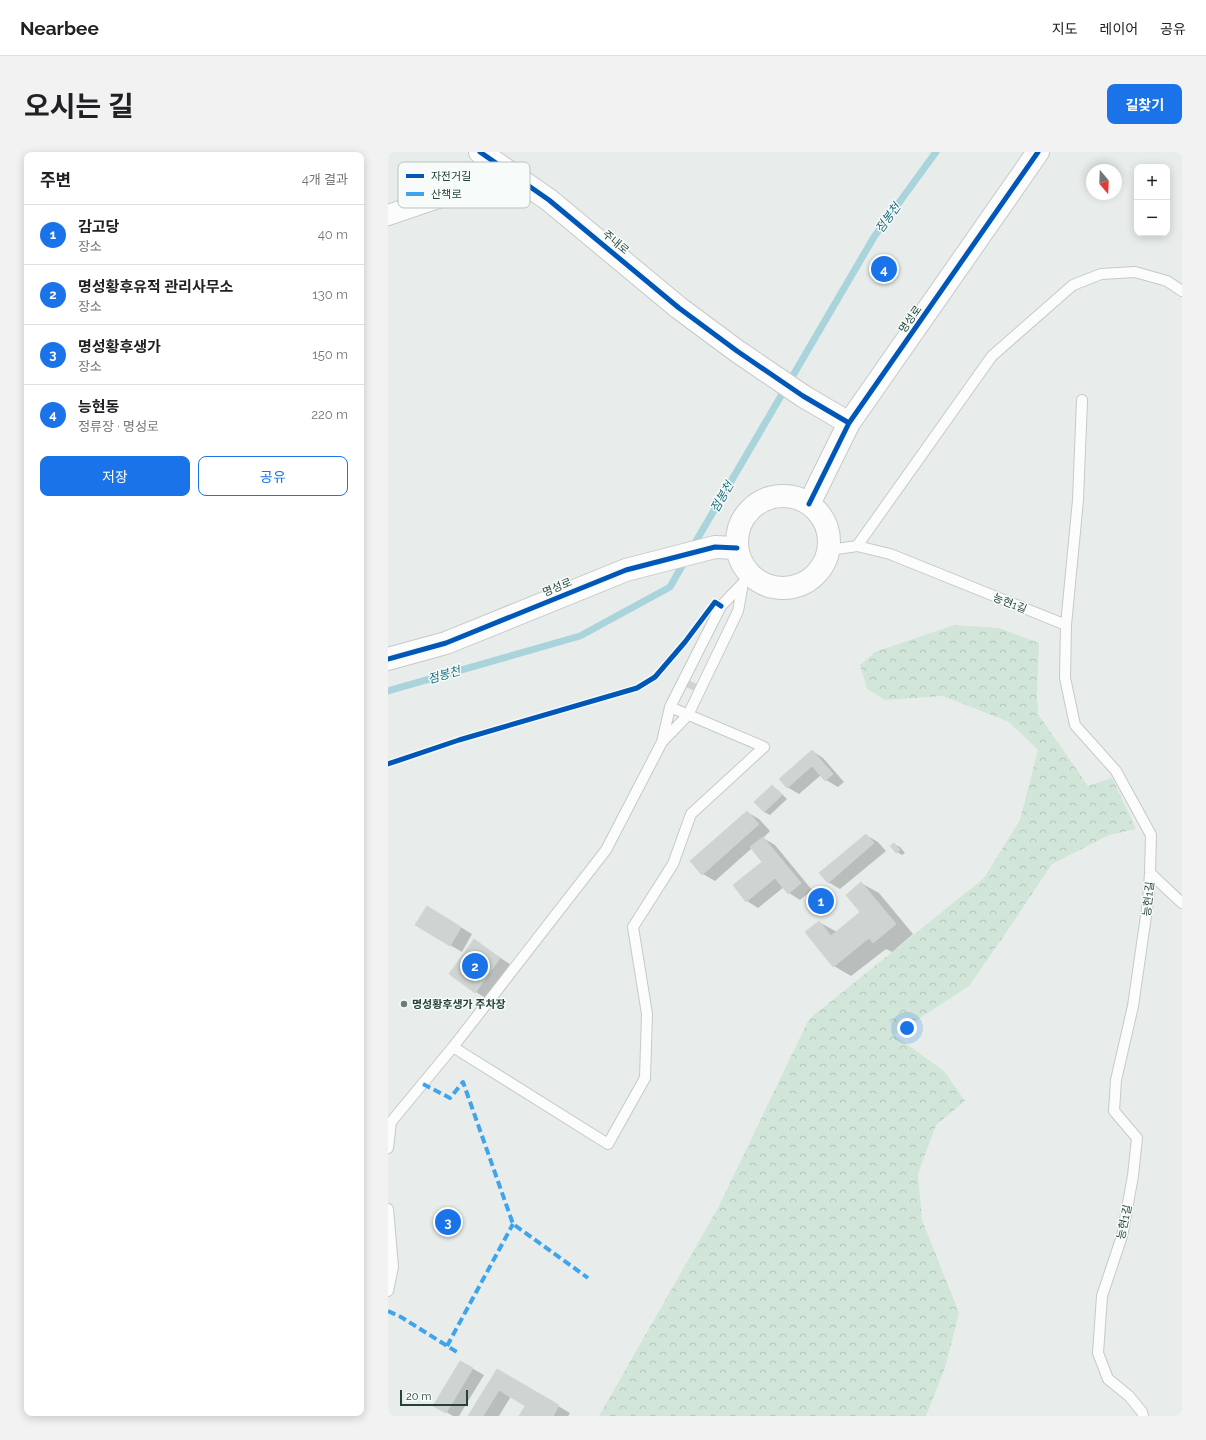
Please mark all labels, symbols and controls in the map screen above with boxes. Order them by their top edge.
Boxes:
text: Nearbee [20,17,99,39]
text: 지도 [1052,21,1078,37]
text: 레이어 [1100,21,1138,37]
text: 공유 [1160,21,1186,37]
button: 길찾기 [1107,84,1182,124]
text: 오시는 길 [24,90,134,123]
legend [398,162,530,208]
north arrow [1086,164,1122,200]
map controls [1134,164,1170,236]
button: + [1134,164,1170,200]
text: 주변 [40,170,71,190]
text: 자전거길 [431,170,471,183]
text: 4개 결과 [302,172,348,187]
text: 산책로 [431,188,461,201]
water label: 점봉천 [873,199,905,236]
button: − [1134,200,1170,236]
text: 감고당 [78,218,119,236]
text: 1 [50,227,56,242]
text: 40 m [318,227,348,242]
street label: 주내로 [600,228,631,257]
text: 장소 [78,239,102,254]
pin: 4 [871,254,897,284]
text: 명성황후유적 관리사무소 [78,278,233,296]
text: 2 [49,287,57,302]
text: 130 m [312,287,348,302]
text: 장소 [78,299,102,314]
street label: 명성로 [896,303,924,335]
text: 명성황후생가 [78,338,161,356]
text: 3 [49,347,57,362]
text: 150 m [312,347,348,362]
text: 장소 [78,359,102,374]
text: 능현동 [78,398,119,416]
text: 4 [49,407,57,422]
text: 220 m [311,407,348,422]
text: 정류장 · 명성로 [78,419,159,434]
button: 저장 [40,456,190,496]
button: 공유 [198,456,348,496]
water label: 점봉천 [708,477,737,515]
street label: 명성로 [541,576,574,599]
street label: 능현1길 [991,591,1029,616]
water label: 점봉천 [426,663,464,686]
street label: 능현1길 [1140,881,1157,917]
pin: 1 [808,886,834,916]
pin: 2 [462,951,488,981]
place label: 명성황후생가 주차장 [412,998,506,1011]
marker: 명성황후생가 주차장 [399,999,409,1009]
your location [897,1018,917,1038]
street label: 능현1길 [1114,1204,1134,1241]
pin: 3 [435,1207,461,1237]
scale bar [400,1388,468,1407]
text: 20 m [406,1390,431,1403]

